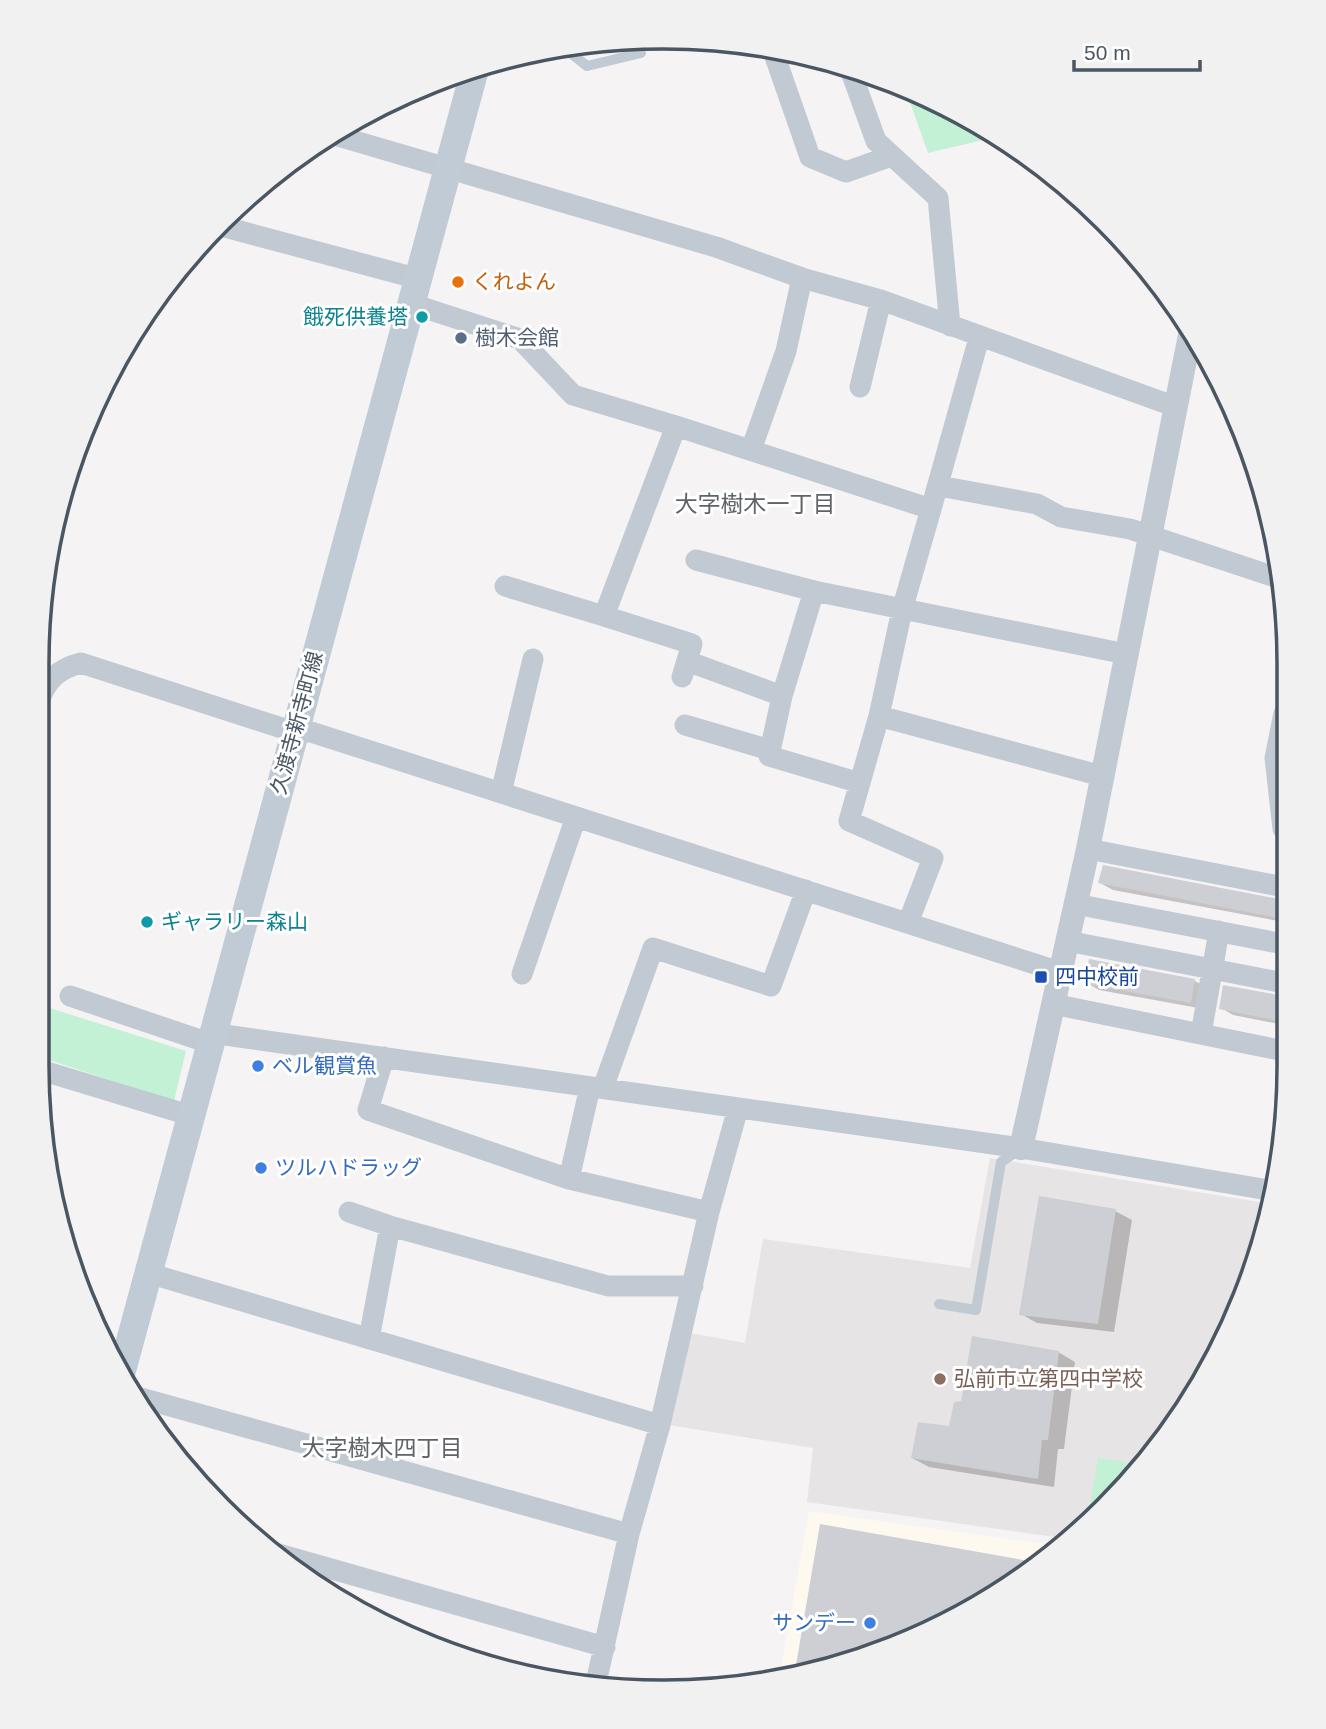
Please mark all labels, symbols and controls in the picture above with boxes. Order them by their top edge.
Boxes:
scale bar [1074,28,1200,72]
text: 50 m [1084,41,1131,64]
place label: くれよん [472,270,556,293]
marker: くれよん [450,274,466,290]
place label: 餓死供養塔 [303,305,408,328]
marker: 餓死供養塔 [414,309,430,325]
place label: 樹木会館 [475,326,559,349]
marker: 樹木会館 [453,330,469,346]
district label: 大字樹木一丁目 [675,491,836,517]
street label: 久渡寺新寺町線 [266,649,327,797]
place label: ギャラリー森山 [161,910,308,933]
marker: ギャラリー森山 [139,914,155,930]
place label: 四中校前 [1055,965,1139,988]
marker: 四中校前 [1033,969,1049,985]
place label: ベル観賞魚 [272,1054,377,1077]
marker: ベル観賞魚 [250,1058,266,1074]
place label: ツルハドラッグ [275,1156,422,1179]
marker: ツルハドラッグ [253,1160,269,1176]
place label: 弘前市立第四中学校 [954,1367,1143,1390]
marker: 弘前市立第四中学校 [932,1371,948,1387]
district label: 大字樹木四丁目 [302,1435,463,1461]
place label: サンデー [772,1611,856,1634]
marker: サンデー [862,1615,878,1631]

